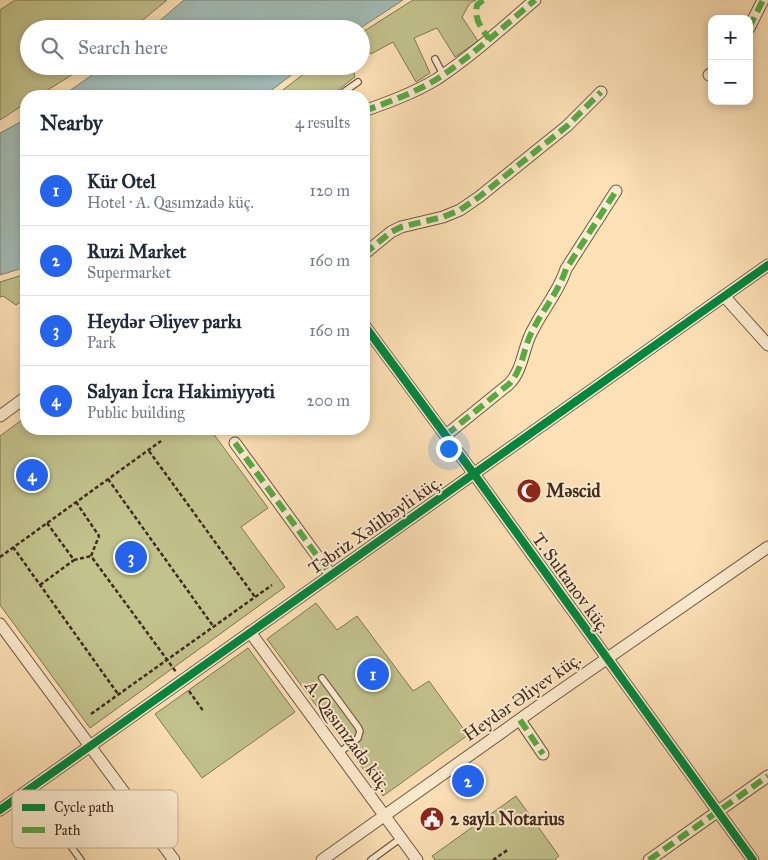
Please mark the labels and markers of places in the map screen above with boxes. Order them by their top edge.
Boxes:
pin: 4 [16,456,48,494]
mosque icon: Məscid [516,478,542,504]
place label: Məscid [546,480,602,502]
pin: 3 [115,538,147,576]
pin: 1 [357,655,389,693]
pin: 2 [452,762,484,800]
public building icon: 2 saylı Notarius [419,806,445,832]
place label: 2 saylı Notarius [450,808,565,831]

